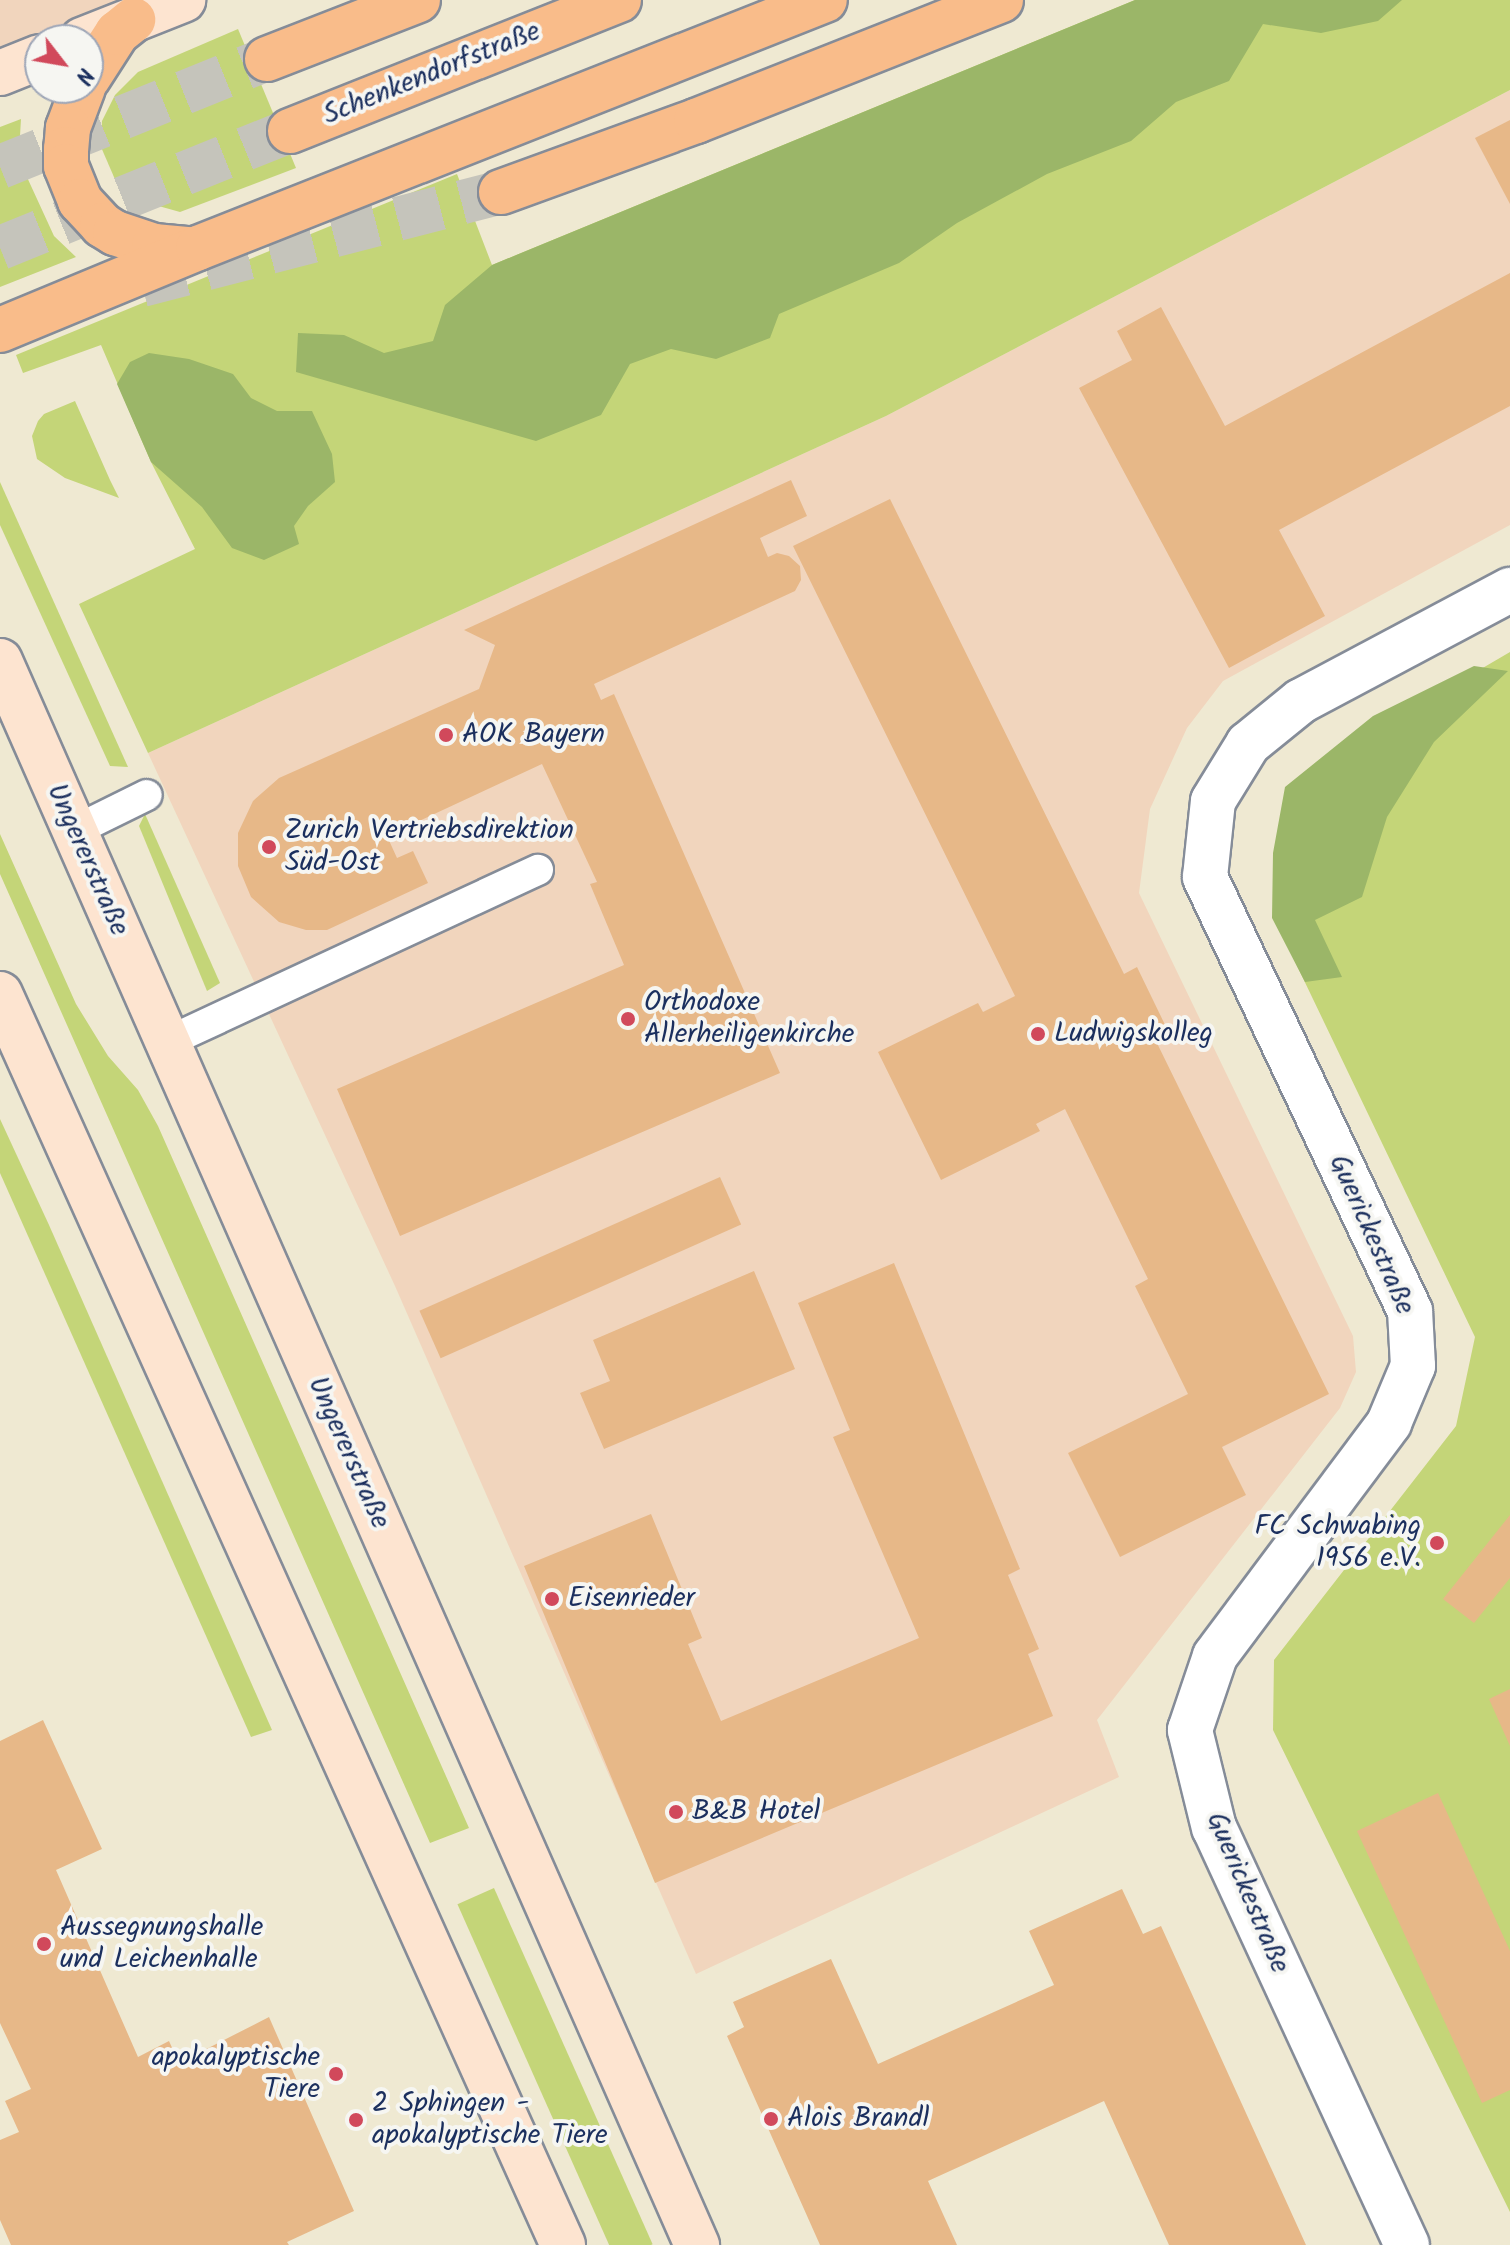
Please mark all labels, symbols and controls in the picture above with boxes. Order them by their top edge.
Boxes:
street label: Schenkendorfstraße [319,15,545,133]
north arrow [24,24,104,104]
text: N [65,61,102,91]
place label: AOK Bayern [462,718,605,752]
marker: AOK Bayern [437,726,455,744]
street label: Ungererstraße [39,779,135,941]
place label: Zurich Vertriebsdirektion Süd-Ost [285,814,574,880]
marker: Zurich Vertriebsdirektion Süd-Ost [260,838,278,856]
place label: Orthodoxe Allerheiligenkirche [644,986,854,1052]
marker: Orthodoxe Allerheiligenkirche [619,1010,637,1028]
place label: Ludwigskolleg [1054,1017,1213,1051]
marker: Ludwigskolleg [1029,1025,1047,1043]
street label: Guerickestraße [1321,1150,1421,1320]
street label: Ungererstraße [300,1372,396,1534]
place label: FC Schwabing 1956 e.V. [1254,1510,1421,1576]
marker: FC Schwabing 1956 e.V. [1428,1534,1446,1552]
place label: Eisenrieder [568,1582,695,1616]
marker: Eisenrieder [543,1590,561,1608]
place label: B&B Hotel [692,1795,820,1829]
marker: B&B Hotel [667,1803,685,1821]
street label: Guerickestraße [1198,1808,1296,1978]
place label: Aussegnungshalle und Leichenhalle [60,1911,263,1977]
marker: Aussegnungshalle und Leichenhalle [35,1935,53,1953]
place label: apokalyptische Tiere [152,2041,320,2107]
marker: apokalyptische Tiere [327,2065,345,2083]
place label: 2 Sphingen - apokalyptische Tiere [372,2087,608,2153]
place label: Alois Brandl [787,2102,929,2136]
marker: Alois Brandl [762,2110,780,2128]
marker: 2 Sphingen - apokalyptische Tiere [347,2111,365,2129]

